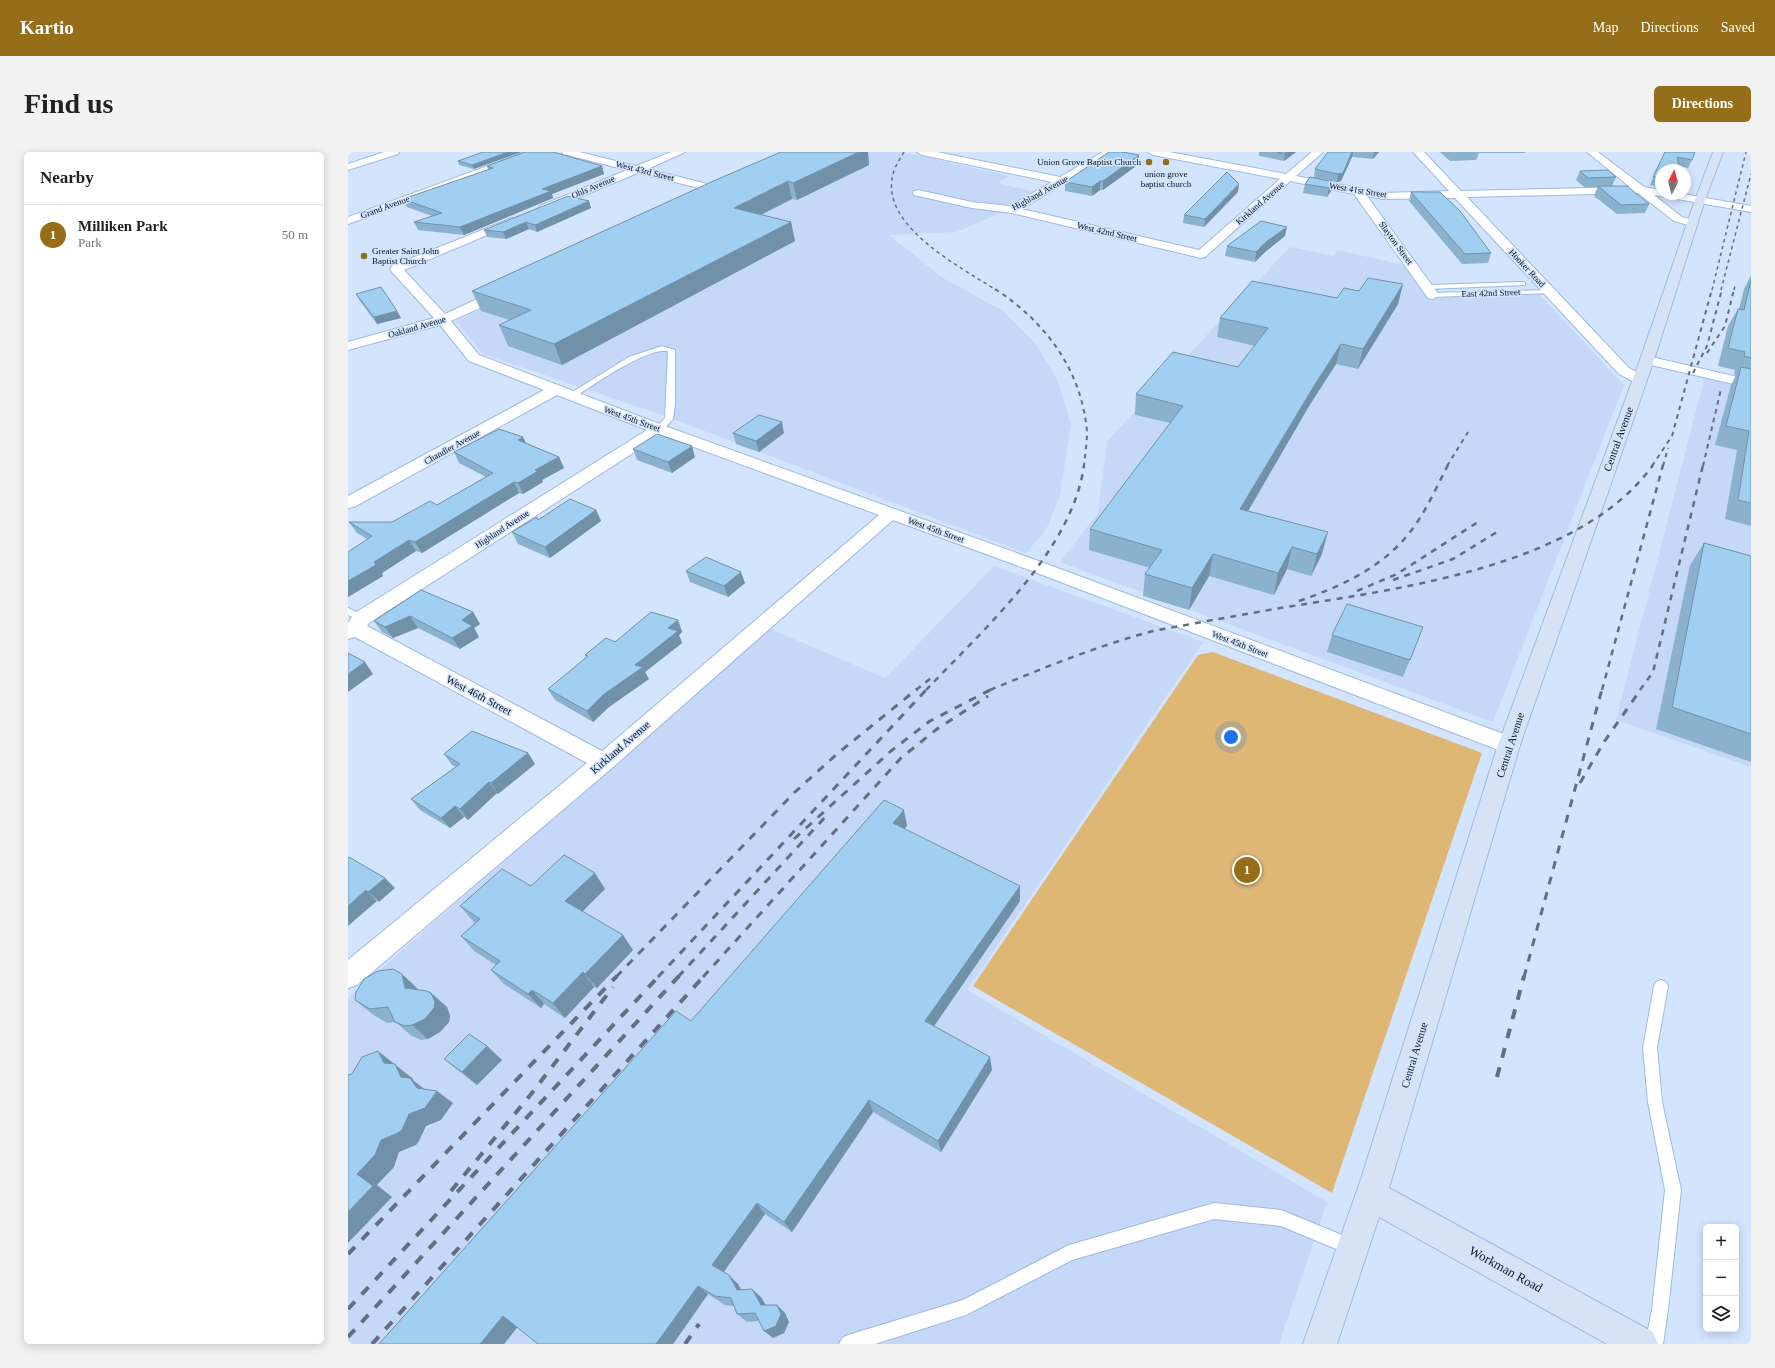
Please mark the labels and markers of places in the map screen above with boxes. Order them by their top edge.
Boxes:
place label: Union Grove Baptist Church [1037,157,1141,167]
marker: Union Grove Baptist Church [1144,157,1154,167]
marker: union grove baptist church [1161,157,1171,167]
place label: union grove baptist church [1141,169,1192,189]
place label: Greater Saint John Baptist Church [372,246,439,266]
marker: Greater Saint John Baptist Church [359,251,369,261]
pin: 1 [1234,855,1260,885]

